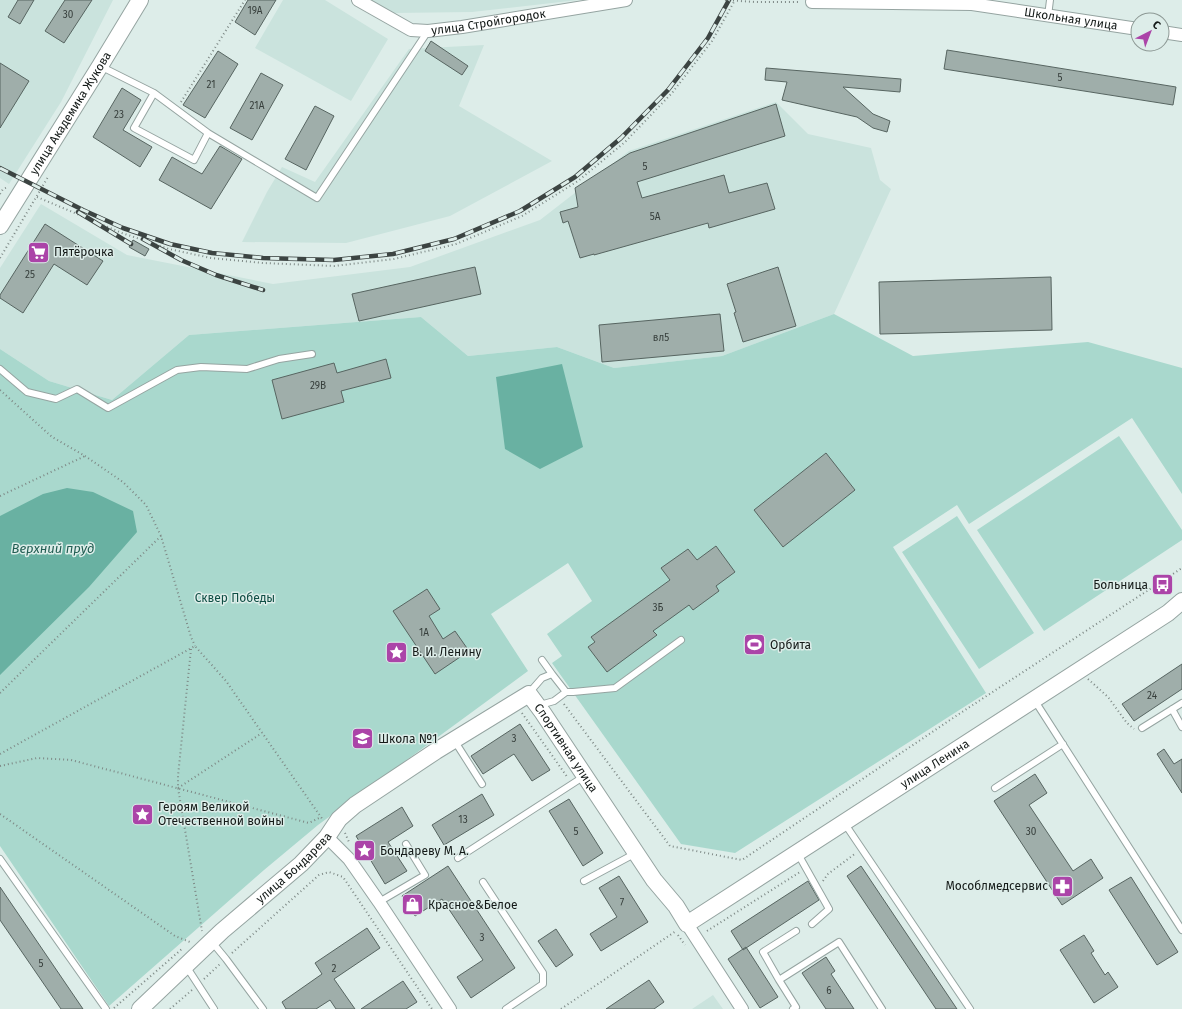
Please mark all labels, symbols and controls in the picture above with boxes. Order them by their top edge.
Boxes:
house number: 19А [247,5,263,17]
street label: Школьная улица [1023,5,1118,33]
street label: улица Стройгородок [431,6,547,38]
house number: 30 [63,9,74,21]
north arrow [1130,12,1170,52]
text: С [1150,18,1164,32]
street label: улица Академика Жукова [27,49,114,177]
house number: 5 [1057,72,1063,84]
house number: 21 [206,79,216,91]
house number: 21А [250,100,265,112]
house number: 23 [114,109,124,121]
house number: 5 [642,161,648,173]
house number: 5А [650,211,661,223]
supermarket icon: Пятёрочка [26,239,52,265]
place label: Пятёрочка [54,245,114,259]
house number: 25 [25,269,35,281]
house number: вл5 [653,332,669,344]
house number: 29В [310,380,326,392]
water label: Верхний пруд [12,541,94,556]
bus stop icon: Больница [1150,572,1176,598]
place label: Больница [1093,578,1148,592]
park label: Сквер Победы [195,591,275,605]
house number: 3Б [653,602,664,614]
house number: 1А [419,627,429,639]
sports icon: Орбита [742,632,768,658]
place label: Орбита [770,638,811,652]
place icon: В. И. Ленину [383,639,409,665]
place label: В. И. Ленину [412,645,481,659]
house number: 24 [1147,690,1158,702]
street label: Спортивная улица [531,701,601,795]
school or university icon: Школа №1 [350,726,376,752]
place label: Школа №1 [378,732,437,746]
house number: 3 [512,733,517,745]
street label: улица Ленина [898,736,972,791]
place label: Героям Великой Отечественной войны [158,800,284,828]
place icon: Героям Великой Отечественной войны [129,801,155,827]
house number: 13 [458,814,468,826]
house number: 5 [573,826,579,838]
house number: 30 [1026,826,1037,838]
street label: улица Бондарева [253,830,335,906]
place icon: Бондареву М. А. [352,838,378,864]
place label: Бондареву М. А. [380,844,469,858]
pharmacy icon: Мособлмедсервис [1050,873,1076,899]
place label: Мособлмедсервис [945,879,1048,893]
shop icon: Красное&Белое [399,892,425,918]
house number: 7 [620,897,625,909]
place label: Красное&Белое [428,898,518,912]
house number: 3 [480,932,485,944]
house number: 5 [38,958,44,970]
house number: 2 [332,963,337,975]
house number: 6 [826,985,832,997]

